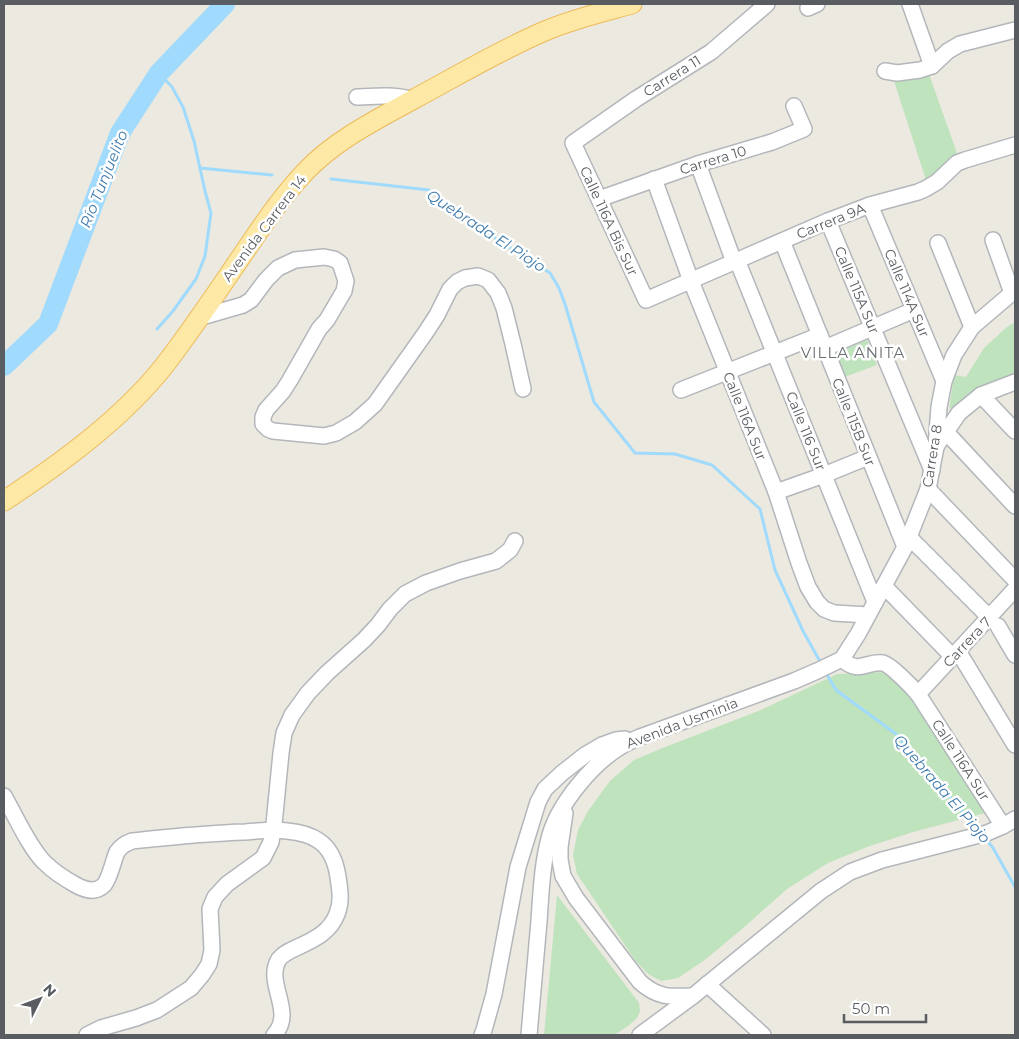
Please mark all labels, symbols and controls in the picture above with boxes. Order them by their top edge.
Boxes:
street label: Carrera 11 [640,51,704,101]
water label: Río Tunjuelito [75,127,132,230]
street label: Carrera 10 [677,141,749,179]
street label: Calle 116A Bis Sur [576,163,642,279]
street label: Avenida Carrera 14 [218,171,310,285]
water label: Quebrada El Piojo [423,185,549,276]
street label: Carrera 9A [794,199,869,243]
street label: Calle 115A Sur [831,244,884,337]
street label: Calle 114A Sur [880,246,934,340]
district label: VILLA ANITA [801,343,905,362]
street label: Calle 116A Sur [719,369,771,463]
street label: Calle 115B Sur [828,375,880,469]
street label: Calle 116 Sur [782,389,830,474]
street label: Carrera 8 [918,423,946,489]
street label: Carrera 7 [939,613,995,671]
street label: Avenida Usminia [624,693,740,753]
street label: Calle 116A Sur [928,716,994,805]
water label: Quebrada El Piojo [890,730,995,847]
north arrow [15,974,65,1024]
text: N [39,980,60,1001]
scale bar [844,992,926,1024]
text: 50 m [852,999,890,1018]

